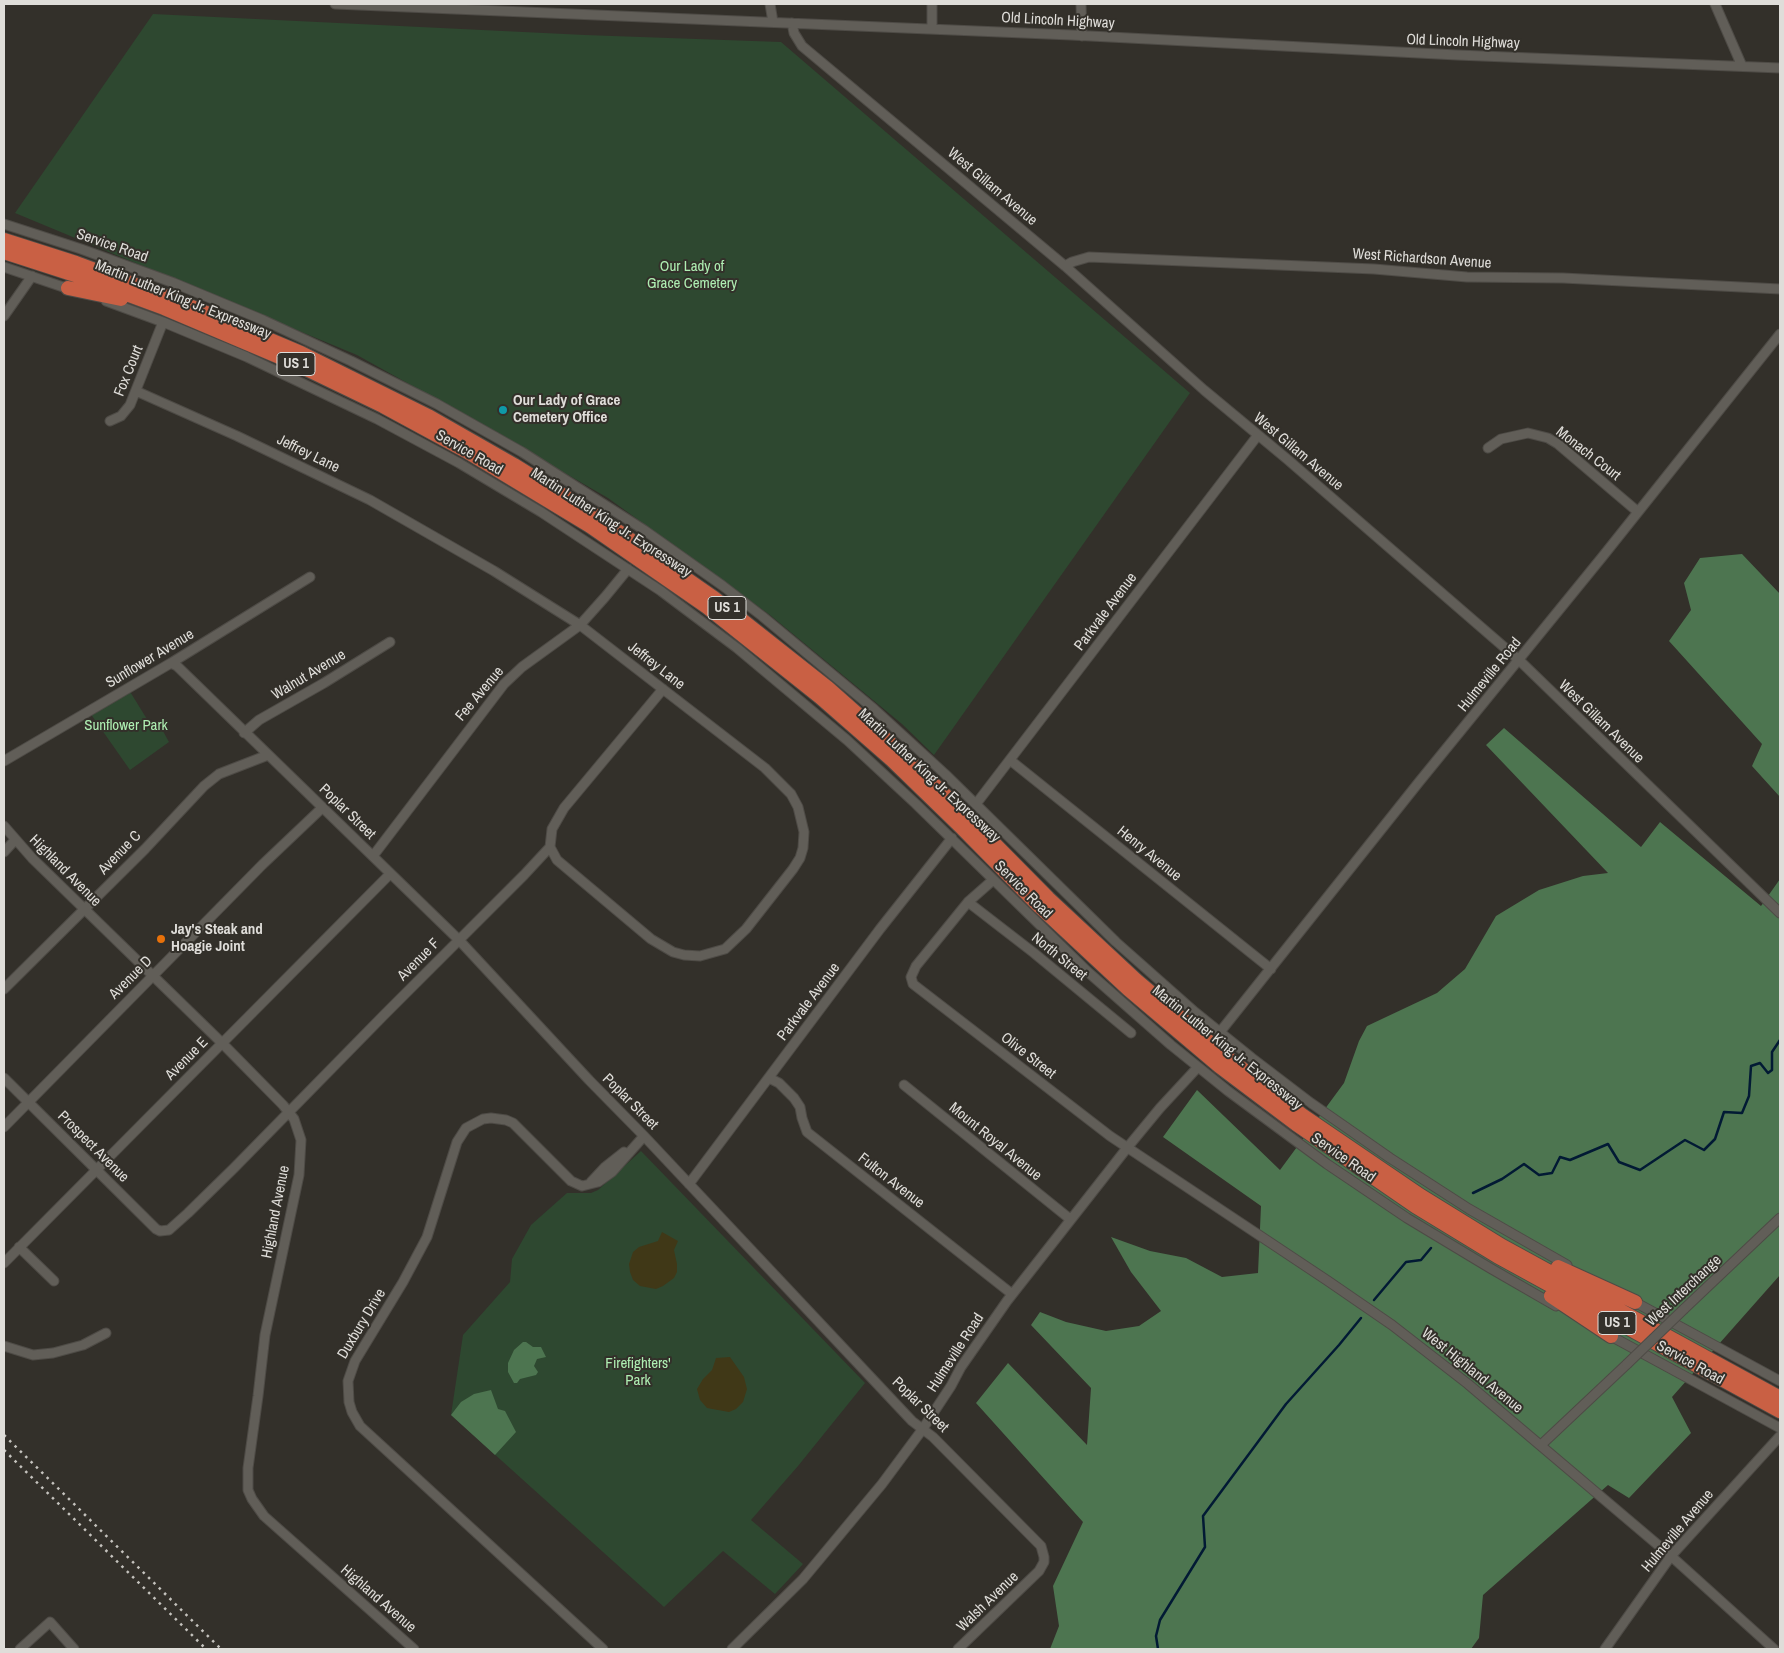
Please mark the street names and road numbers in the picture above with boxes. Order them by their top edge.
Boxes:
street label: Old Lincoln Highway [1001,9,1115,33]
street label: Old Lincoln Highway [1406,31,1520,53]
street label: West Gillam Avenue [943,144,1041,230]
street label: Service Road [74,225,150,267]
street label: West Richardson Avenue [1352,245,1492,273]
street label: Martin Luther King Jr. Expressway [92,256,274,344]
street label: Fox Court [111,343,147,399]
road number: US 1 [277,352,315,376]
street label: West Gillam Avenue [1249,409,1347,495]
street label: Monach Court [1552,423,1624,485]
street label: Service Road [432,427,506,479]
street label: Jeffrey Lane [274,431,342,477]
street label: Martin Luther King Jr. Expressway [527,464,695,582]
street label: Parkvale Avenue [1071,570,1141,654]
road number: US 1 [708,596,746,620]
street label: Sunflower Avenue [103,626,197,692]
street label: Hulmeville Road [1455,634,1525,716]
street label: Jeffrey Lane [624,638,688,694]
street label: Walnut Avenue [269,646,349,704]
street label: Fee Avenue [452,663,508,725]
street label: West Gillam Avenue [1555,677,1647,767]
street label: Martin Luther King Jr. Expressway [854,705,1004,847]
street label: Poplar Street [315,781,379,843]
street label: Henry Avenue [1113,823,1185,885]
street label: Avenue C [95,827,145,879]
street label: Highland Avenue [25,831,105,911]
street label: Service Road [990,857,1056,923]
street label: North Street [1028,929,1090,985]
street label: Avenue F [394,935,444,985]
street label: Avenue D [106,953,156,1003]
street label: Parkvale Avenue [774,960,844,1044]
street label: Martin Luther King Jr. Expressway [1148,982,1306,1114]
street label: Olive Street [997,1029,1059,1083]
street label: Avenue E [162,1034,212,1084]
street label: Poplar Street [598,1070,662,1134]
street label: Mount Royal Avenue [945,1099,1045,1185]
street label: Prospect Avenue [54,1108,132,1186]
street label: Service Road [1307,1129,1379,1187]
street label: Fulton Avenue [854,1150,928,1212]
street label: Highland Avenue [258,1164,294,1260]
street label: West Interchange [1643,1252,1725,1330]
street label: Duxbury Drive [334,1286,390,1362]
street label: Hulmeville Road [924,1310,988,1396]
road number: US 1 [1598,1312,1636,1335]
street label: West Highland Avenue [1418,1325,1526,1417]
street label: Service Road [1653,1337,1727,1389]
street label: Poplar Street [888,1374,952,1436]
street label: Hulmeville Avenue [1638,1486,1718,1576]
street label: Highland Avenue [337,1561,419,1637]
street label: Walsh Avenue [953,1568,1023,1636]

